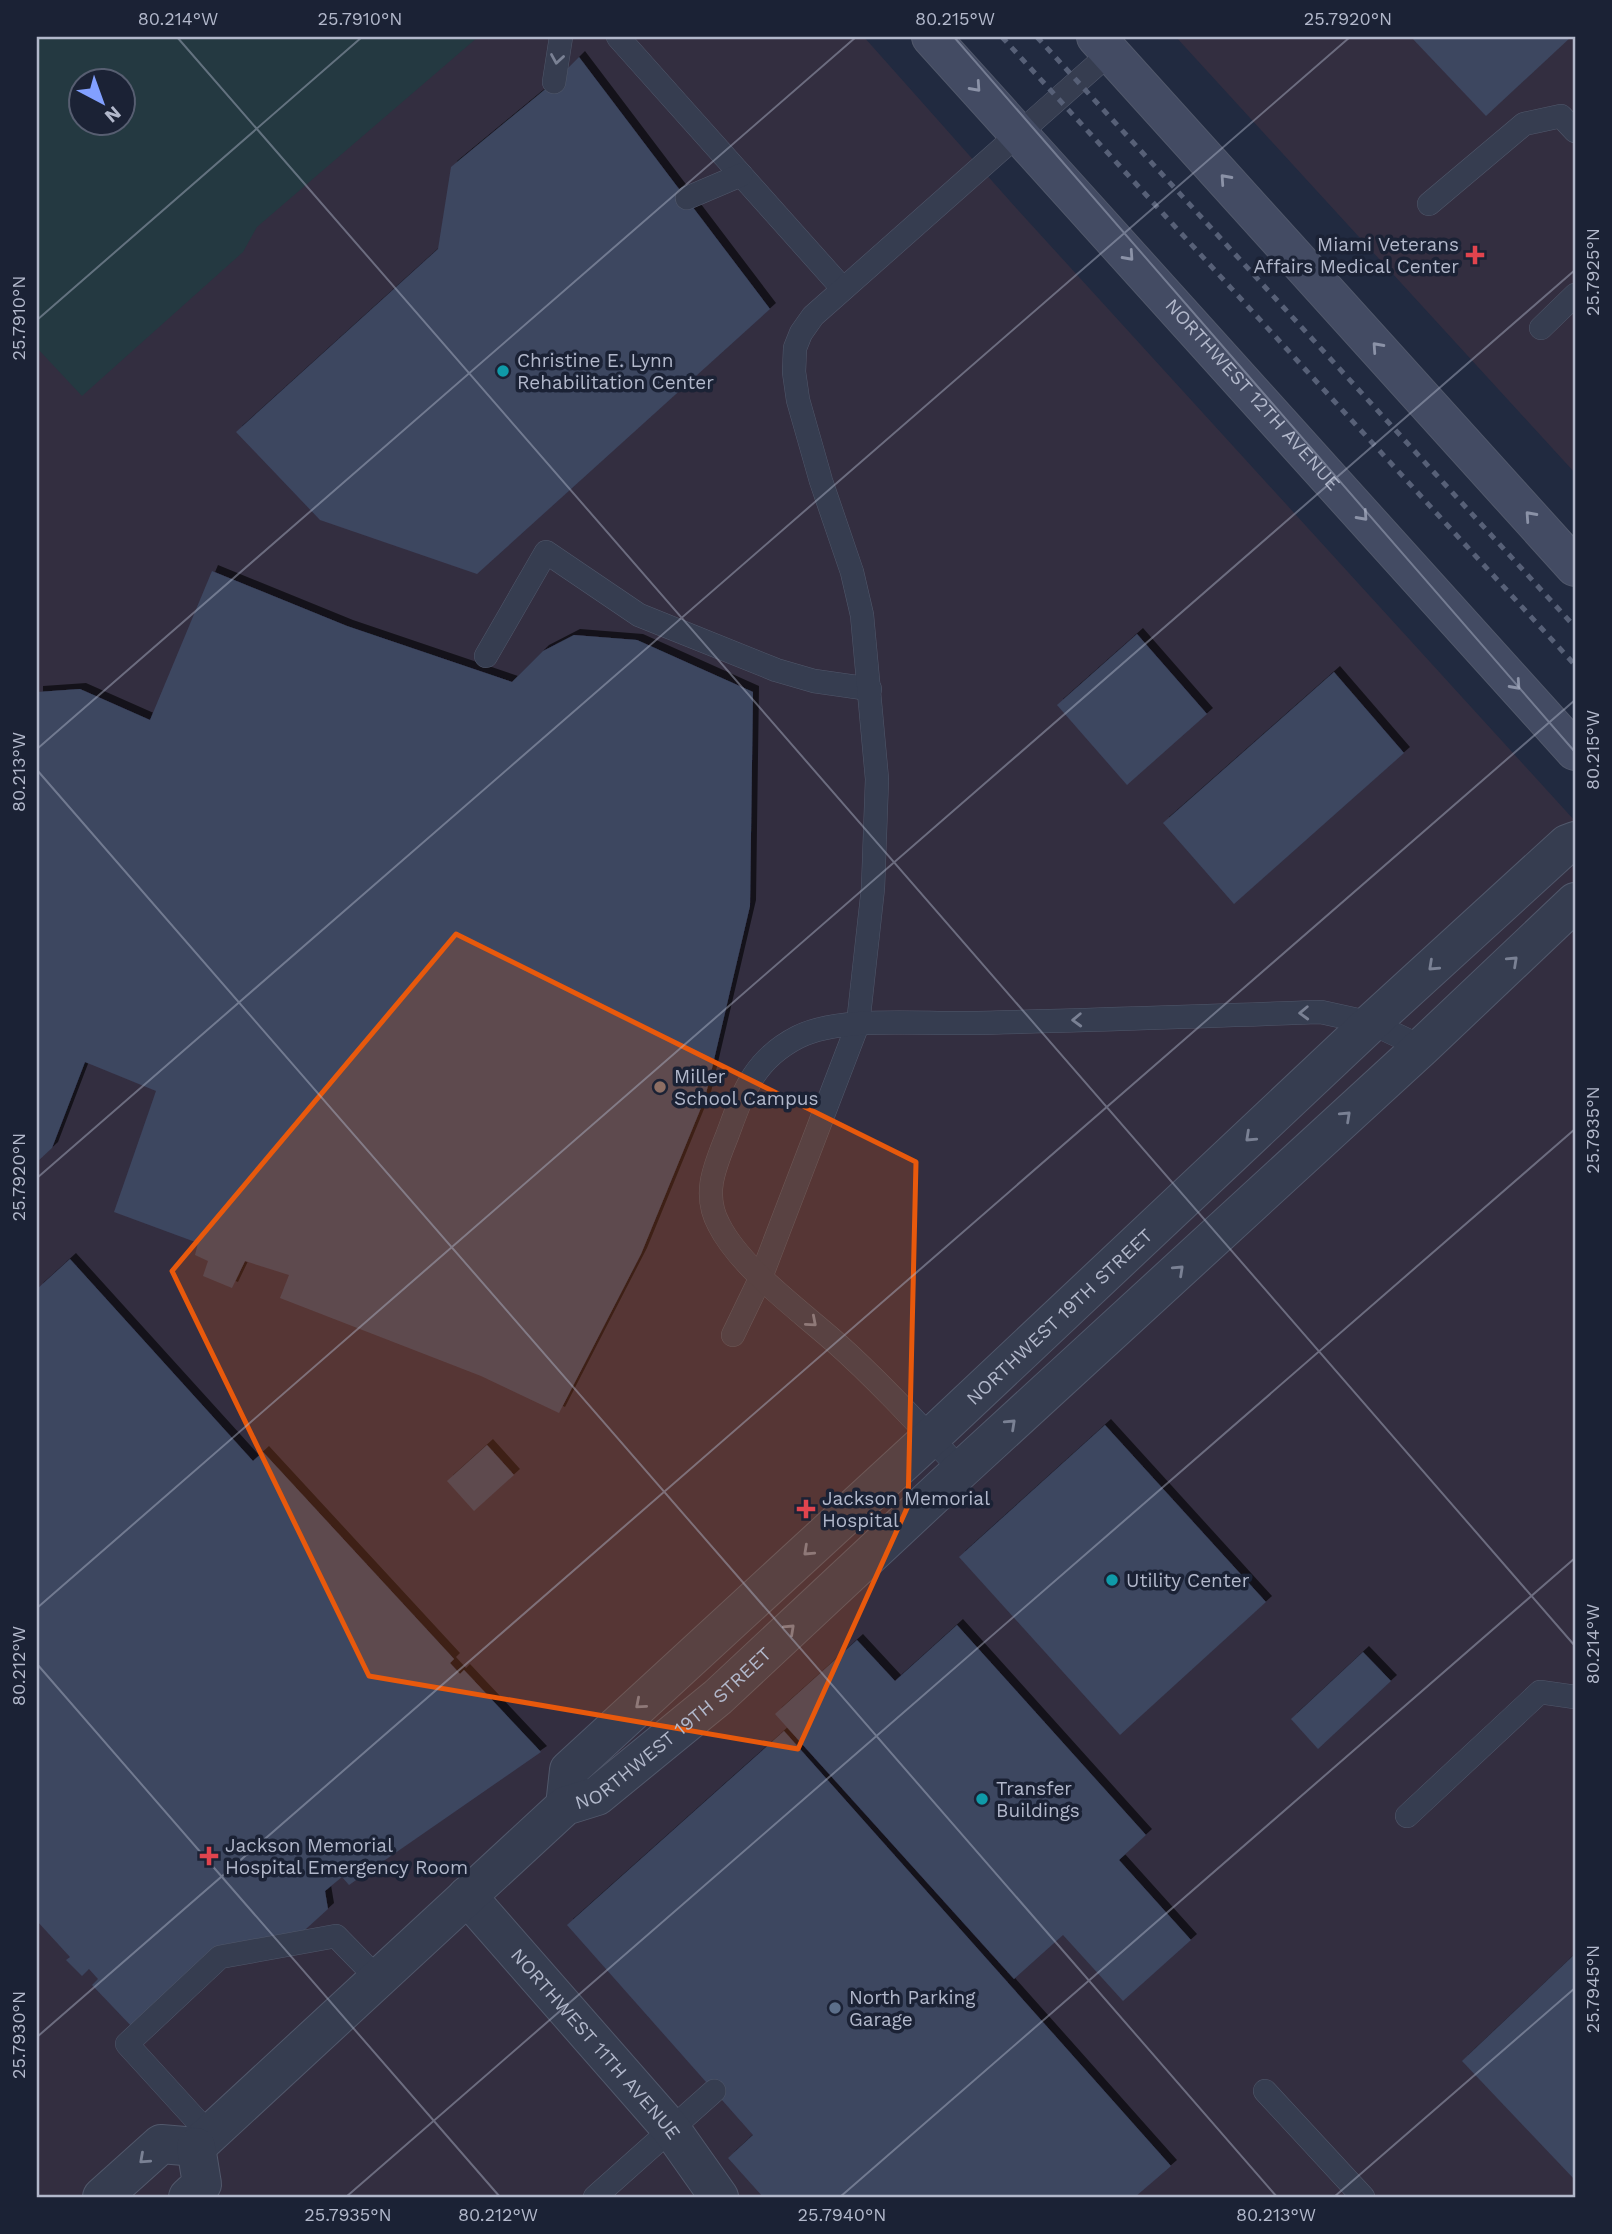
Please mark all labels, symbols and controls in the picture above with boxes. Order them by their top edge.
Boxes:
text: 80.214°W [138,8,218,29]
text: 25.7910°N [317,8,403,29]
text: 80.215°W [915,8,995,29]
text: 25.7920°N [1304,8,1392,29]
one-way arrow [550,53,565,65]
north arrow [66,66,136,136]
one-way arrow [968,79,981,92]
text: N [100,101,126,128]
one-way arrow [1220,174,1233,187]
text: 25.7925°N [1582,228,1603,316]
place label: Miami Veterans Affairs Medical Center [1254,233,1459,278]
marker: Miami Veterans Affairs Medical Center [1465,245,1485,265]
one-way arrow [1121,248,1133,261]
text: 25.7910°N [8,275,29,361]
street label: NORTHWEST 12TH AVENUE [1161,294,1345,495]
one-way arrow [1373,343,1385,356]
place label: Christine E. Lynn Rehabilitation Center [517,349,714,394]
marker: Christine E. Lynn Rehabilitation Center [495,363,511,379]
one-way arrow [1355,508,1368,521]
one-way arrow [1525,511,1538,524]
one-way arrow [1508,677,1520,690]
text: 80.215°W [1582,710,1603,790]
text: 80.213°W [8,732,29,812]
one-way arrow [1504,957,1517,969]
one-way arrow [1428,958,1441,971]
one-way arrow [1298,1005,1309,1020]
one-way arrow [1071,1012,1082,1027]
place label: Miller School Campus [674,1065,819,1110]
marker: Miller School Campus [652,1079,668,1095]
text: 25.7935°N [1582,1086,1603,1174]
one-way arrow [1338,1112,1351,1124]
one-way arrow [1245,1128,1258,1141]
text: 25.7920°N [8,1133,29,1221]
street label: NORTHWEST 19TH STREET [962,1224,1157,1410]
one-way arrow [1171,1266,1184,1278]
one-way arrow [804,1314,817,1326]
one-way arrow [1003,1420,1016,1432]
place label: Jackson Memorial Hospital [822,1487,990,1532]
marker: Jackson Memorial Hospital [796,1499,816,1519]
one-way arrow [803,1542,816,1555]
place label: Utility Center [1126,1569,1250,1592]
marker: Utility Center [1104,1572,1120,1588]
text: 80.214°W [1582,1604,1603,1684]
one-way arrow [782,1624,795,1637]
text: 80.212°W [8,1626,29,1706]
street label: NORTHWEST 19TH STREET [572,1642,776,1814]
one-way arrow [635,1696,648,1708]
place label: Transfer Buildings [996,1777,1080,1822]
marker: Transfer Buildings [974,1791,990,1807]
place label: Jackson Memorial Hospital Emergency Room [225,1834,468,1879]
marker: Jackson Memorial Hospital Emergency Room [199,1846,219,1866]
street label: NORTHWEST 11TH AVENUE [506,1944,685,2144]
text: 25.7945°N [1582,1945,1603,2033]
place label: North Parking Garage [849,1986,976,2031]
text: 25.7930°N [8,1991,29,2079]
marker: North Parking Garage [827,2000,843,2016]
one-way arrow [140,2150,153,2163]
text: 25.7935°N [304,2204,392,2225]
text: 80.212°W [458,2204,538,2225]
text: 25.7940°N [797,2204,887,2225]
text: 80.213°W [1236,2204,1316,2225]

